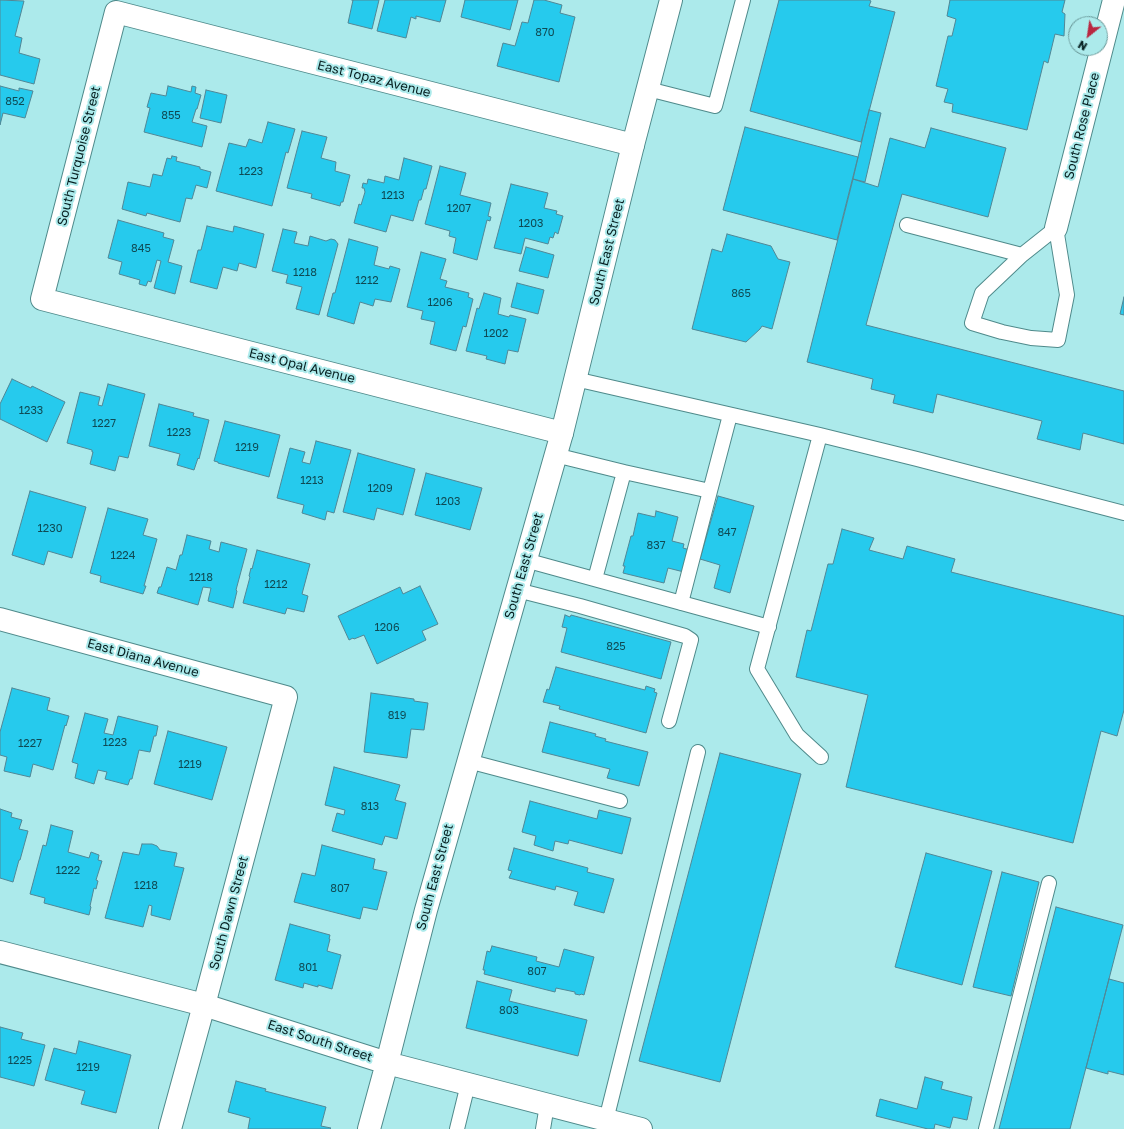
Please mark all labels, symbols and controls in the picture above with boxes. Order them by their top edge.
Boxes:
north arrow [1068,16,1108,56]
house number: 870 [535,26,555,40]
text: N [1075,38,1089,54]
street label: East Topaz Avenue [316,57,432,101]
street label: South Rose Place [1061,71,1103,181]
street label: South Turquoise Street [54,85,104,227]
house number: 852 [5,95,25,109]
house number: 855 [161,109,181,123]
house number: 1223 [239,165,263,179]
house number: 1213 [381,189,405,203]
street label: South East Street [586,197,628,307]
house number: 1207 [447,202,471,216]
house number: 1203 [519,217,543,231]
house number: 845 [131,242,151,256]
house number: 1218 [293,266,317,280]
house number: 1212 [355,274,379,288]
house number: 865 [731,287,751,301]
house number: 1206 [427,296,453,310]
house number: 1202 [484,327,508,341]
street label: East Opal Avenue [247,345,357,387]
house number: 1233 [19,404,43,418]
house number: 1227 [92,417,116,431]
house number: 1223 [167,426,191,440]
house number: 1219 [235,441,259,455]
house number: 1213 [300,474,324,488]
house number: 1209 [367,482,393,496]
house number: 1203 [436,495,460,509]
street label: South East Street [501,511,547,621]
house number: 1230 [38,522,62,536]
house number: 847 [717,526,737,540]
house number: 837 [647,539,665,553]
house number: 1224 [111,549,135,563]
house number: 1218 [189,571,213,585]
house number: 1212 [264,578,288,592]
house number: 1206 [374,621,400,635]
street label: East Diana Avenue [85,636,201,680]
house number: 825 [606,640,626,654]
house number: 819 [388,709,406,723]
house number: 1223 [103,736,127,750]
house number: 1227 [18,737,42,751]
house number: 1219 [178,758,202,772]
house number: 813 [361,800,379,814]
street label: South East Street [413,822,457,932]
street label: South Dawn Street [206,854,252,972]
house number: 1222 [56,864,80,878]
house number: 1218 [134,879,158,893]
house number: 807 [330,882,350,896]
house number: 801 [299,961,317,975]
house number: 807 [527,965,547,979]
house number: 803 [499,1004,519,1018]
street label: East South Street [266,1017,374,1065]
house number: 1225 [8,1054,32,1068]
house number: 1219 [76,1061,100,1075]

